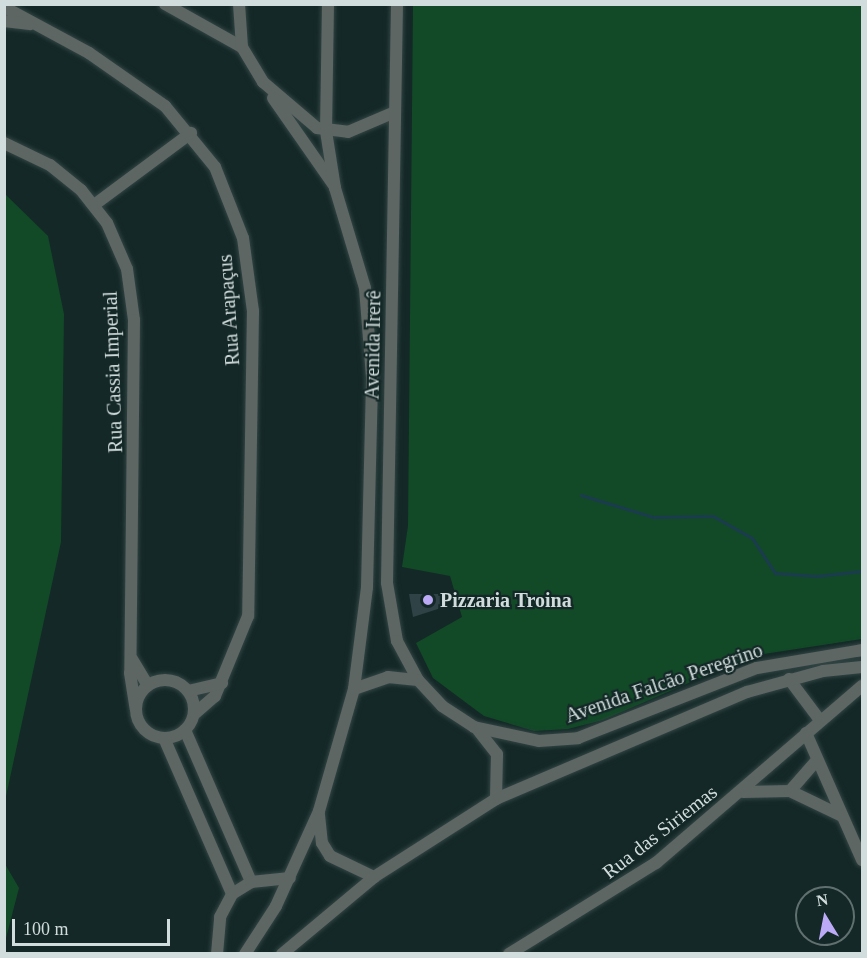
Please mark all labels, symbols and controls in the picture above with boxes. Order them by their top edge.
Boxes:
street label: Rua Arapaçus [213,253,245,367]
street label: Avenida Irerê [360,290,386,400]
street label: Rua Cassia Imperial [98,291,128,453]
place label: Pizzaria Troina [440,588,572,612]
marker: Pizzaria Troina [421,593,435,607]
street label: Avenida Falcão Peregrino [562,638,766,728]
street label: Rua das Siriemas [598,780,722,884]
north arrow [795,886,855,946]
text: N [815,890,829,909]
scale bar [15,907,172,945]
text: 100 m [23,919,69,939]

